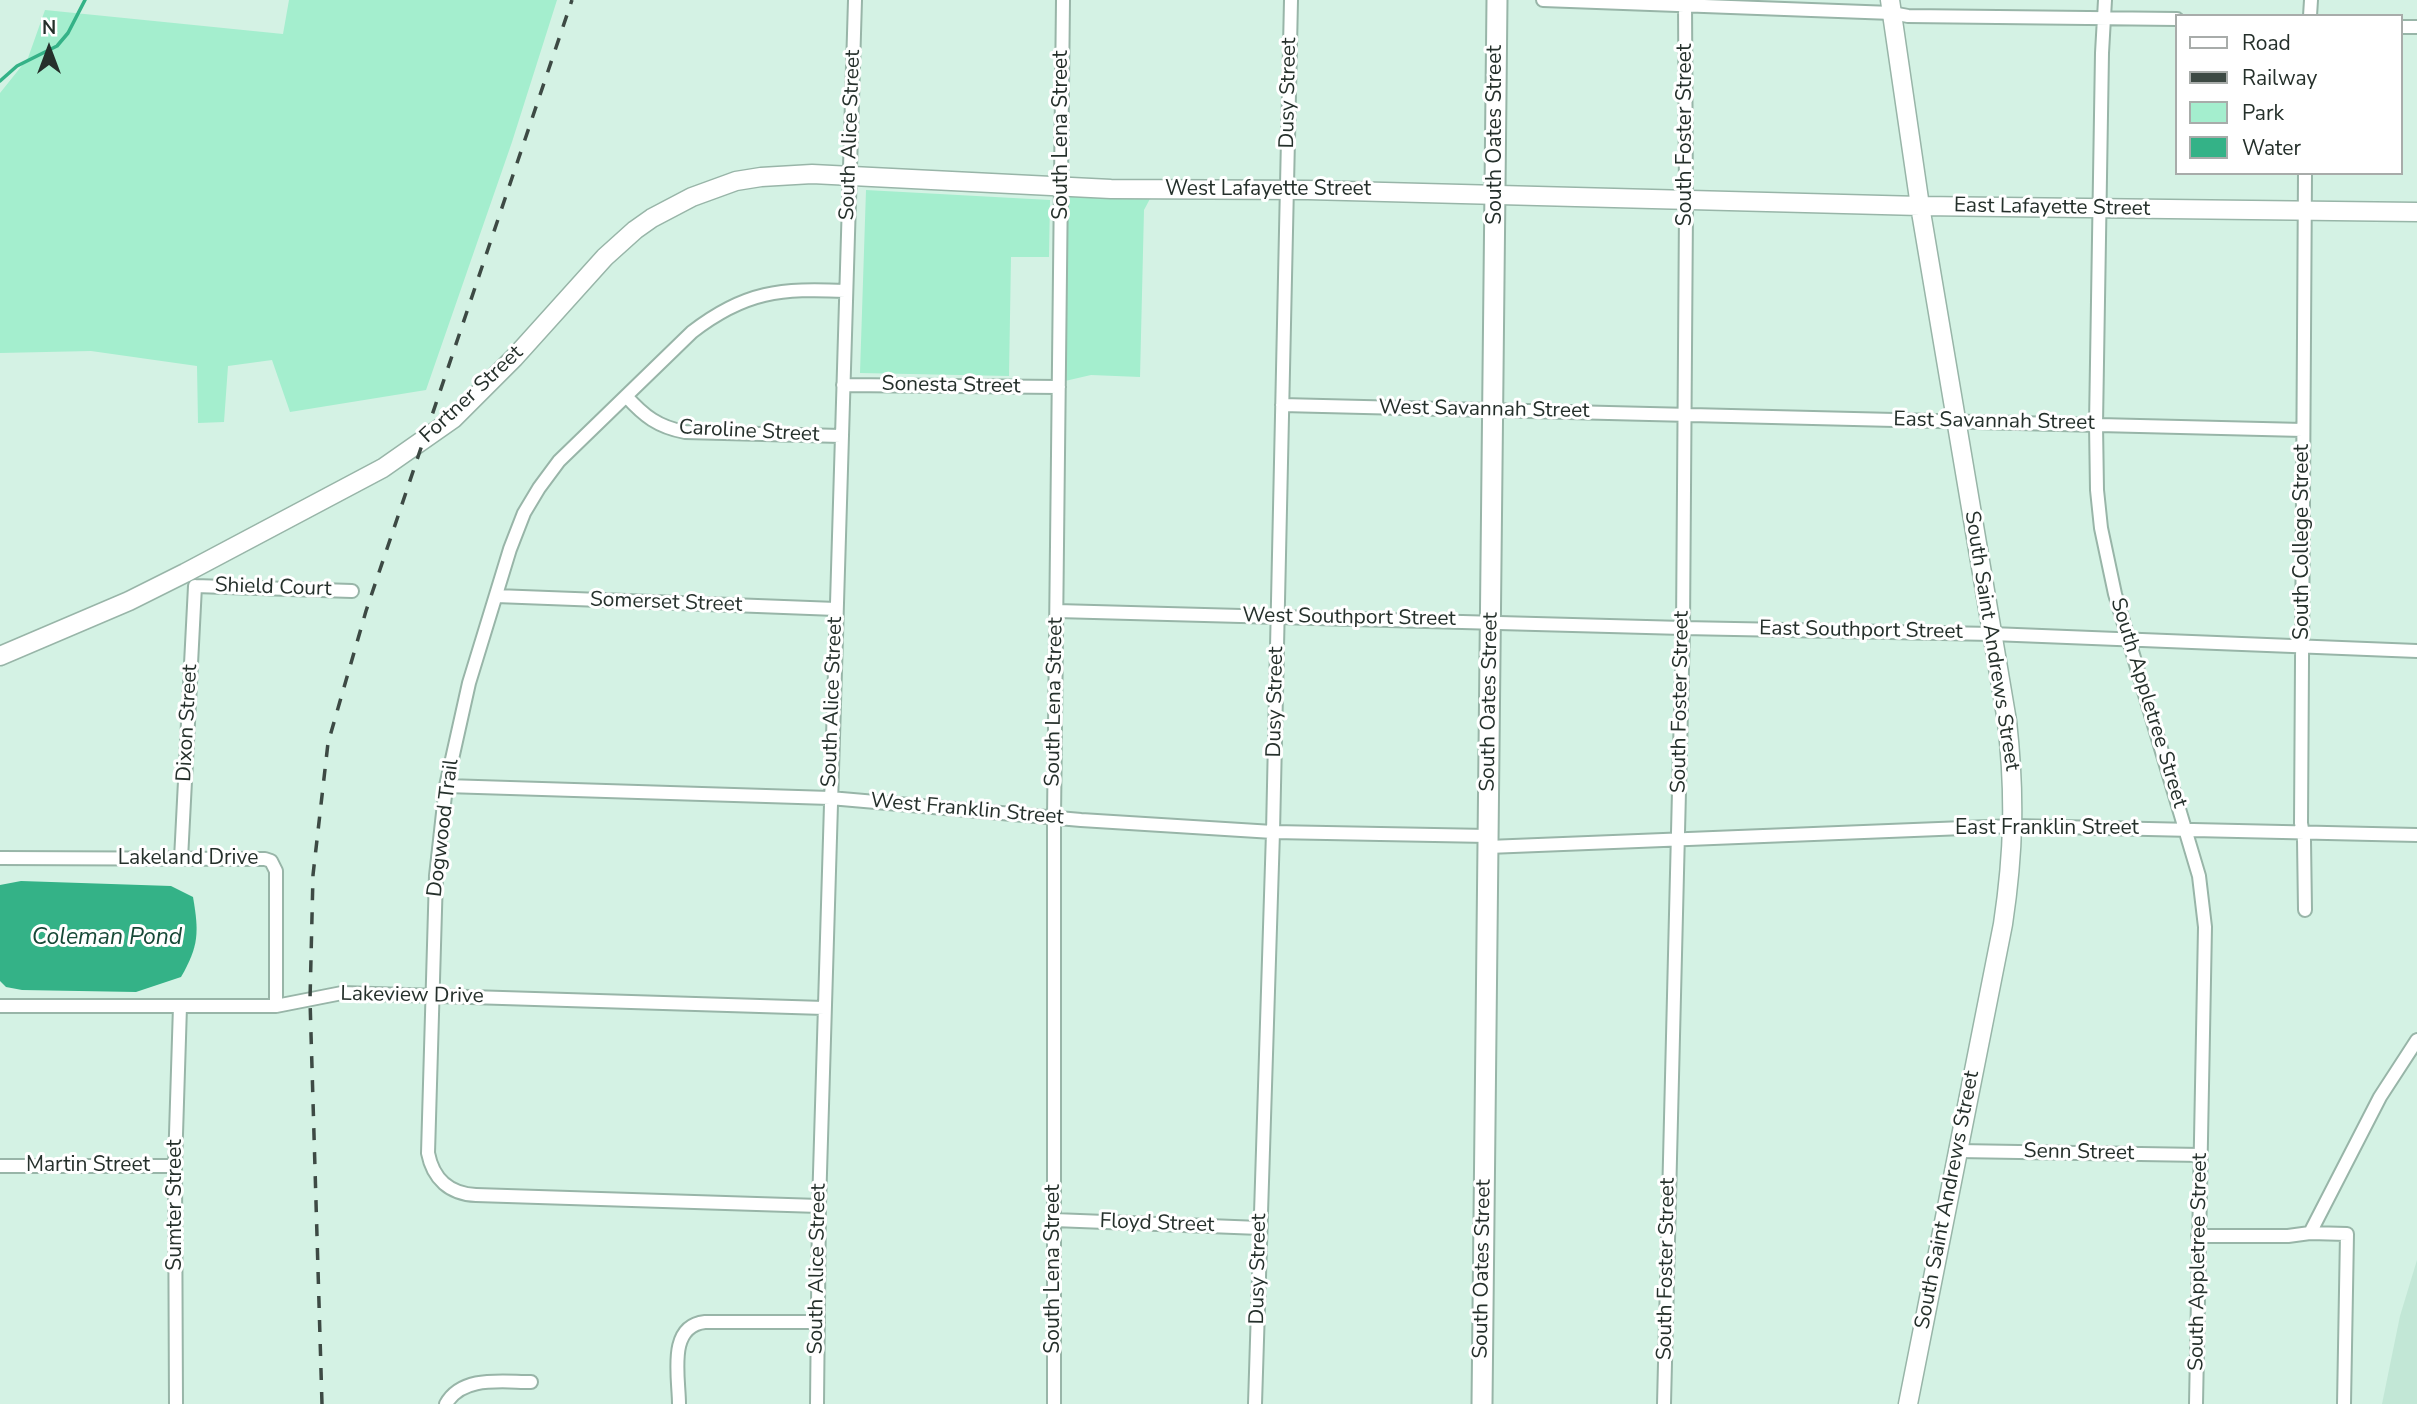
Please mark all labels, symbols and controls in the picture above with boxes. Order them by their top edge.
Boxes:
north arrow [14,14,84,84]
legend [2176,14,2403,175]
text: N [42,15,56,41]
text: Road [2242,29,2291,57]
street label: Dusy Street [1275,37,1303,149]
street label: South Foster Street [1673,44,1699,226]
street label: South Oates Street [1483,45,1509,225]
street label: South Alice Street [835,49,867,221]
street label: South Lena Street [1049,50,1075,220]
text: Railway [2242,64,2317,92]
text: Park [2242,99,2284,127]
text: Water [2242,134,2301,162]
street label: West Lafayette Street [1165,177,1371,203]
street label: East Lafayette Street [1954,194,2150,222]
street label: Fortner Street [415,341,529,449]
street label: Sonesta Street [881,372,1021,400]
street label: West Savannah Street [1378,396,1590,424]
street label: East Savannah Street [1893,408,2095,436]
street label: Caroline Street [678,416,820,448]
street label: South College Street [2290,444,2316,640]
street label: South Saint Andrews Street [1958,509,2024,773]
street label: Shield Court [214,573,332,603]
street label: Somerset Street [589,588,743,618]
street label: South Appletree Street [2104,595,2192,811]
street label: West Southport Street [1242,604,1456,632]
street label: South Foster Street [1667,611,1695,793]
street label: South Oates Street [1476,612,1504,792]
street label: South Alice Street [817,616,849,788]
street label: South Lena Street [1041,617,1069,787]
street label: East Southport Street [1759,617,1963,645]
street label: Dusy Street [1262,646,1290,758]
street label: Dixon Street [172,664,204,782]
street label: Dogwood Trail [423,758,465,898]
street label: West Franklin Street [869,789,1065,831]
street label: East Franklin Street [1955,816,2139,842]
street label: Lakeland Drive [118,846,258,872]
water label: Coleman Pond [32,924,182,952]
street label: Lakeview Drive [340,982,484,1010]
street label: South Saint Andrews Street [1911,1069,1985,1331]
street label: Sumter Street [163,1139,189,1271]
street label: Senn Street [2023,1139,2135,1167]
street label: Martin Street [26,1153,150,1179]
street label: South Appletree Street [2185,1153,2213,1371]
street label: South Foster Street [1653,1178,1681,1360]
street label: South Oates Street [1469,1179,1497,1359]
street label: South Alice Street [804,1183,832,1355]
street label: South Lena Street [1041,1184,1067,1354]
street label: Floyd Street [1099,1209,1215,1239]
street label: Dusy Street [1245,1213,1273,1325]

